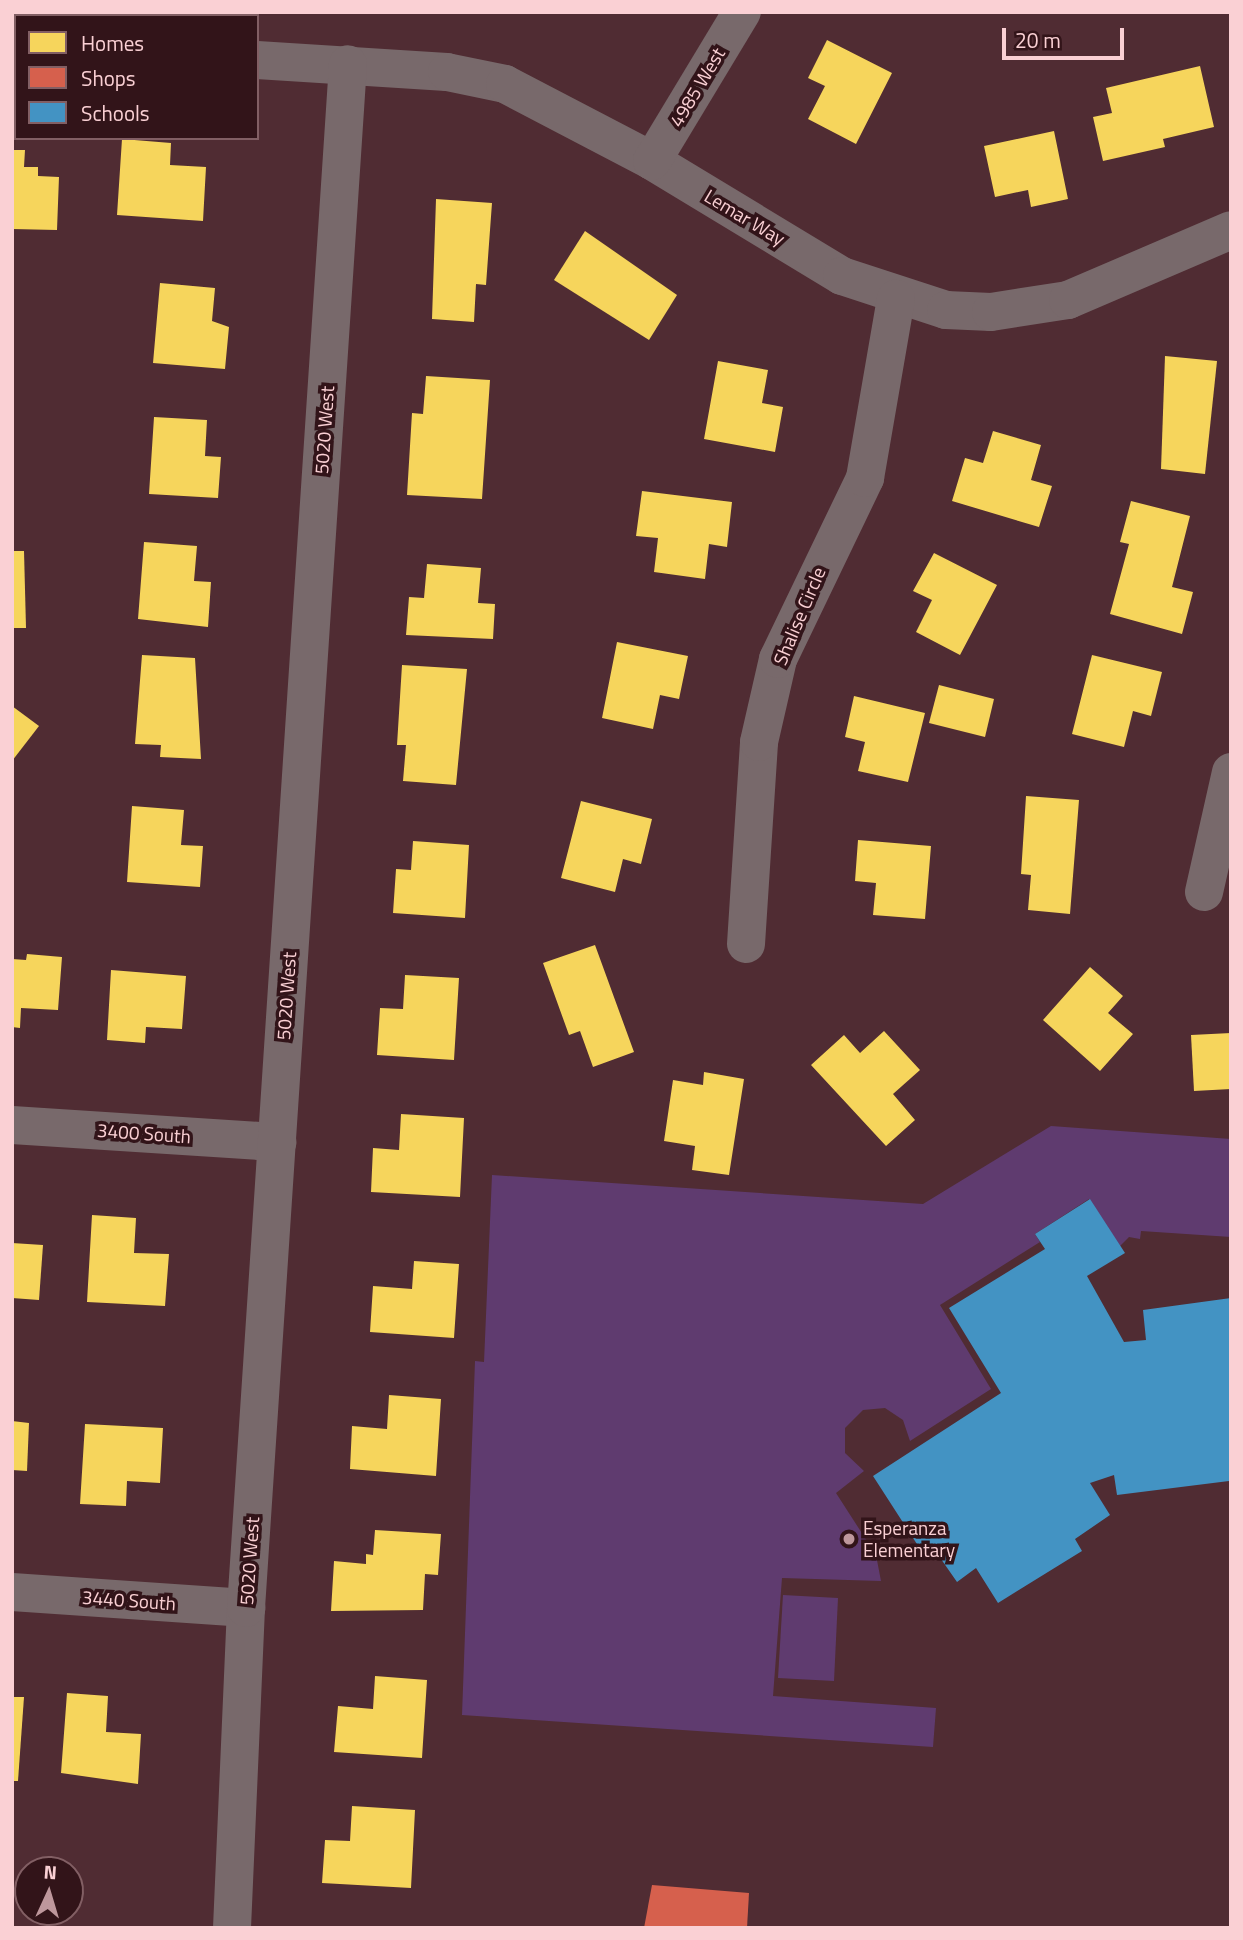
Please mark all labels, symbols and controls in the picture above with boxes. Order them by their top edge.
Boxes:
legend [14,14,259,140]
scale bar [1005,14,1128,58]
text: 20 m [1015,24,1061,56]
text: Homes [81,27,144,59]
street label: 4985 West [664,43,730,131]
text: Shops [81,62,136,94]
text: Schools [81,97,150,129]
street label: Lemar Way [701,184,789,250]
street label: 5020 West [310,385,338,475]
street label: Shalise Circle [768,564,830,668]
street label: 5020 West [272,951,300,1041]
street label: 3400 South [96,1118,192,1148]
street label: 5020 West [235,1516,263,1606]
place label: Esperanza Elementary [863,1517,955,1561]
marker: Esperanza Elementary [841,1531,857,1547]
street label: 3440 South [81,1585,177,1615]
north arrow [14,1856,84,1926]
text: N [43,1857,58,1886]

